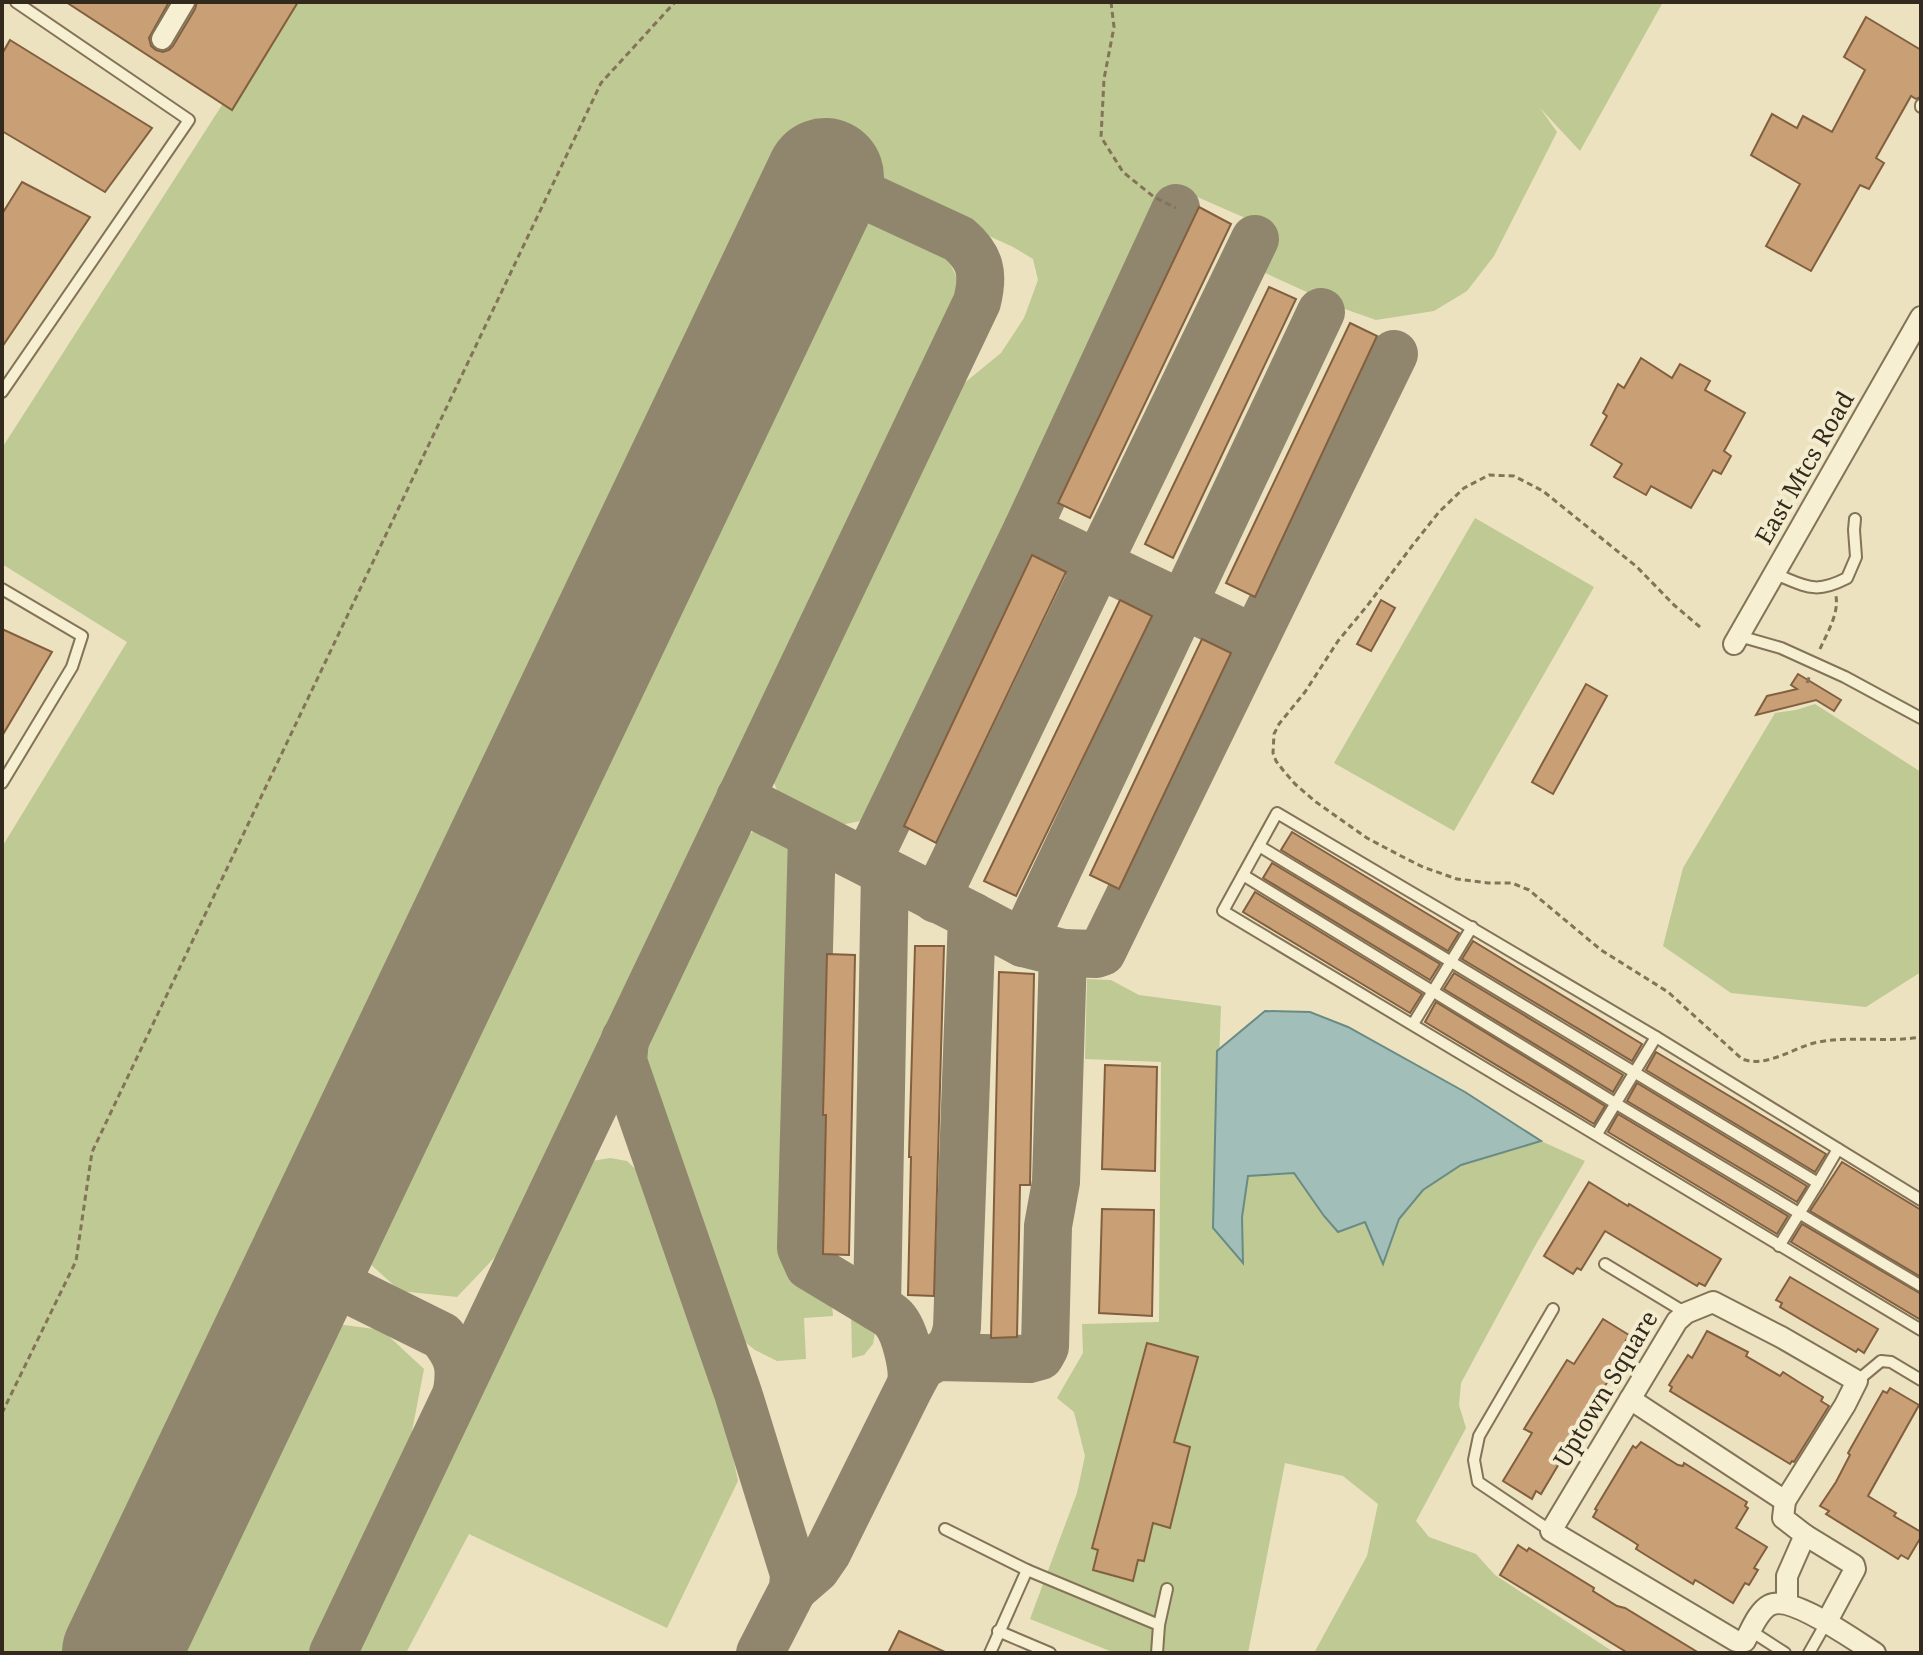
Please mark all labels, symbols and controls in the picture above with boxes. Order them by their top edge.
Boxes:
street label: East Mtcs Road [1746,384,1861,550]
street label: Uptown Square [1545,1304,1665,1473]

